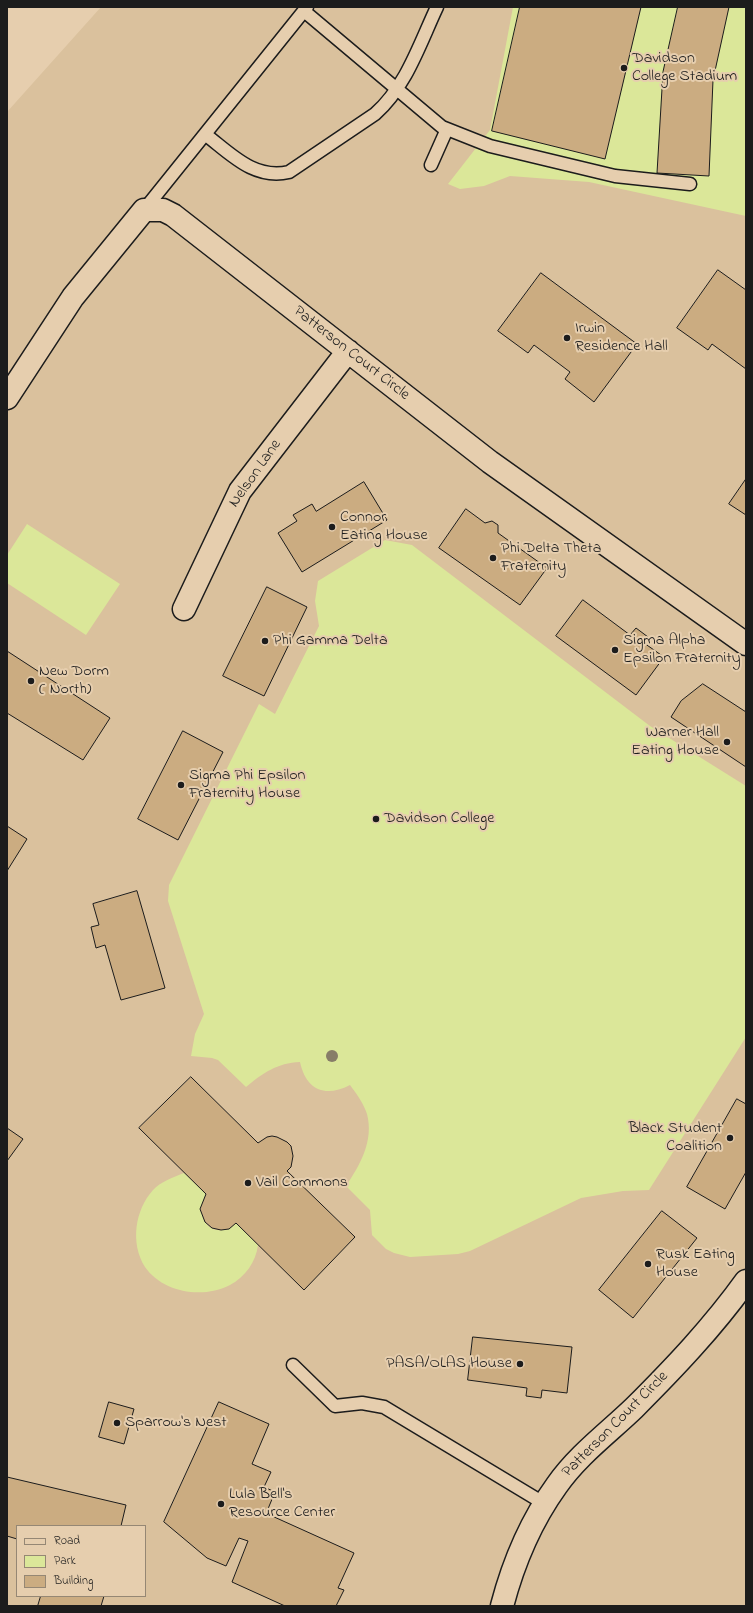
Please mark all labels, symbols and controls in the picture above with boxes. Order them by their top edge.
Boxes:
place label: Davidson College Stadium [632,49,737,87]
marker: Davidson College Stadium [619,63,629,73]
street label: Patterson Court Circle [289,303,413,405]
place label: Irwin Residence Hall [575,319,668,357]
marker: Irwin Residence Hall [562,333,572,343]
street label: Nelson Lane [226,436,286,512]
place label: Connor Eating House [340,508,428,546]
marker: Connor Eating House [327,522,337,532]
place label: Phi Delta Theta Fraternity [501,539,601,577]
marker: Phi Delta Theta Fraternity [488,553,498,563]
place label: Phi Gamma Delta [273,631,388,651]
place label: Sigma Alpha Epsilon Fraternity [623,631,741,669]
marker: Phi Gamma Delta [260,636,270,646]
marker: Sigma Alpha Epsilon Fraternity [610,645,620,655]
place label: New Dorm ( North) [39,662,109,700]
marker: New Dorm ( North) [26,676,36,686]
place label: Warner Hall Eating House [631,723,719,761]
marker: Warner Hall Eating House [722,737,732,747]
place label: Sigma Phi Epsilon Fraternity House [189,766,306,804]
marker: Sigma Phi Epsilon Fraternity House [176,780,186,790]
place label: Davidson College [384,809,494,829]
marker: Davidson College [371,814,381,824]
place label: Black Student Coalition [629,1119,722,1157]
marker: Black Student Coalition [725,1133,735,1143]
place label: Vail Commons [256,1173,348,1193]
marker: Vail Commons [243,1178,253,1188]
place label: Rusk Eating House [656,1245,735,1283]
marker: Rusk Eating House [643,1259,653,1269]
place label: PASA/OLAS House [386,1354,512,1374]
marker: PASA/OLAS House [515,1359,525,1369]
street label: Patterson Court Circle [559,1368,673,1482]
place label: Sparrow's Nest [125,1413,227,1433]
marker: Sparrow's Nest [112,1418,122,1428]
place label: Lula Bell's Resource Center [229,1485,335,1523]
marker: Lula Bell's Resource Center [216,1499,226,1509]
legend [16,1525,146,1597]
text: Road [54,1532,80,1550]
text: Park [54,1552,76,1570]
text: Building [54,1572,93,1590]

